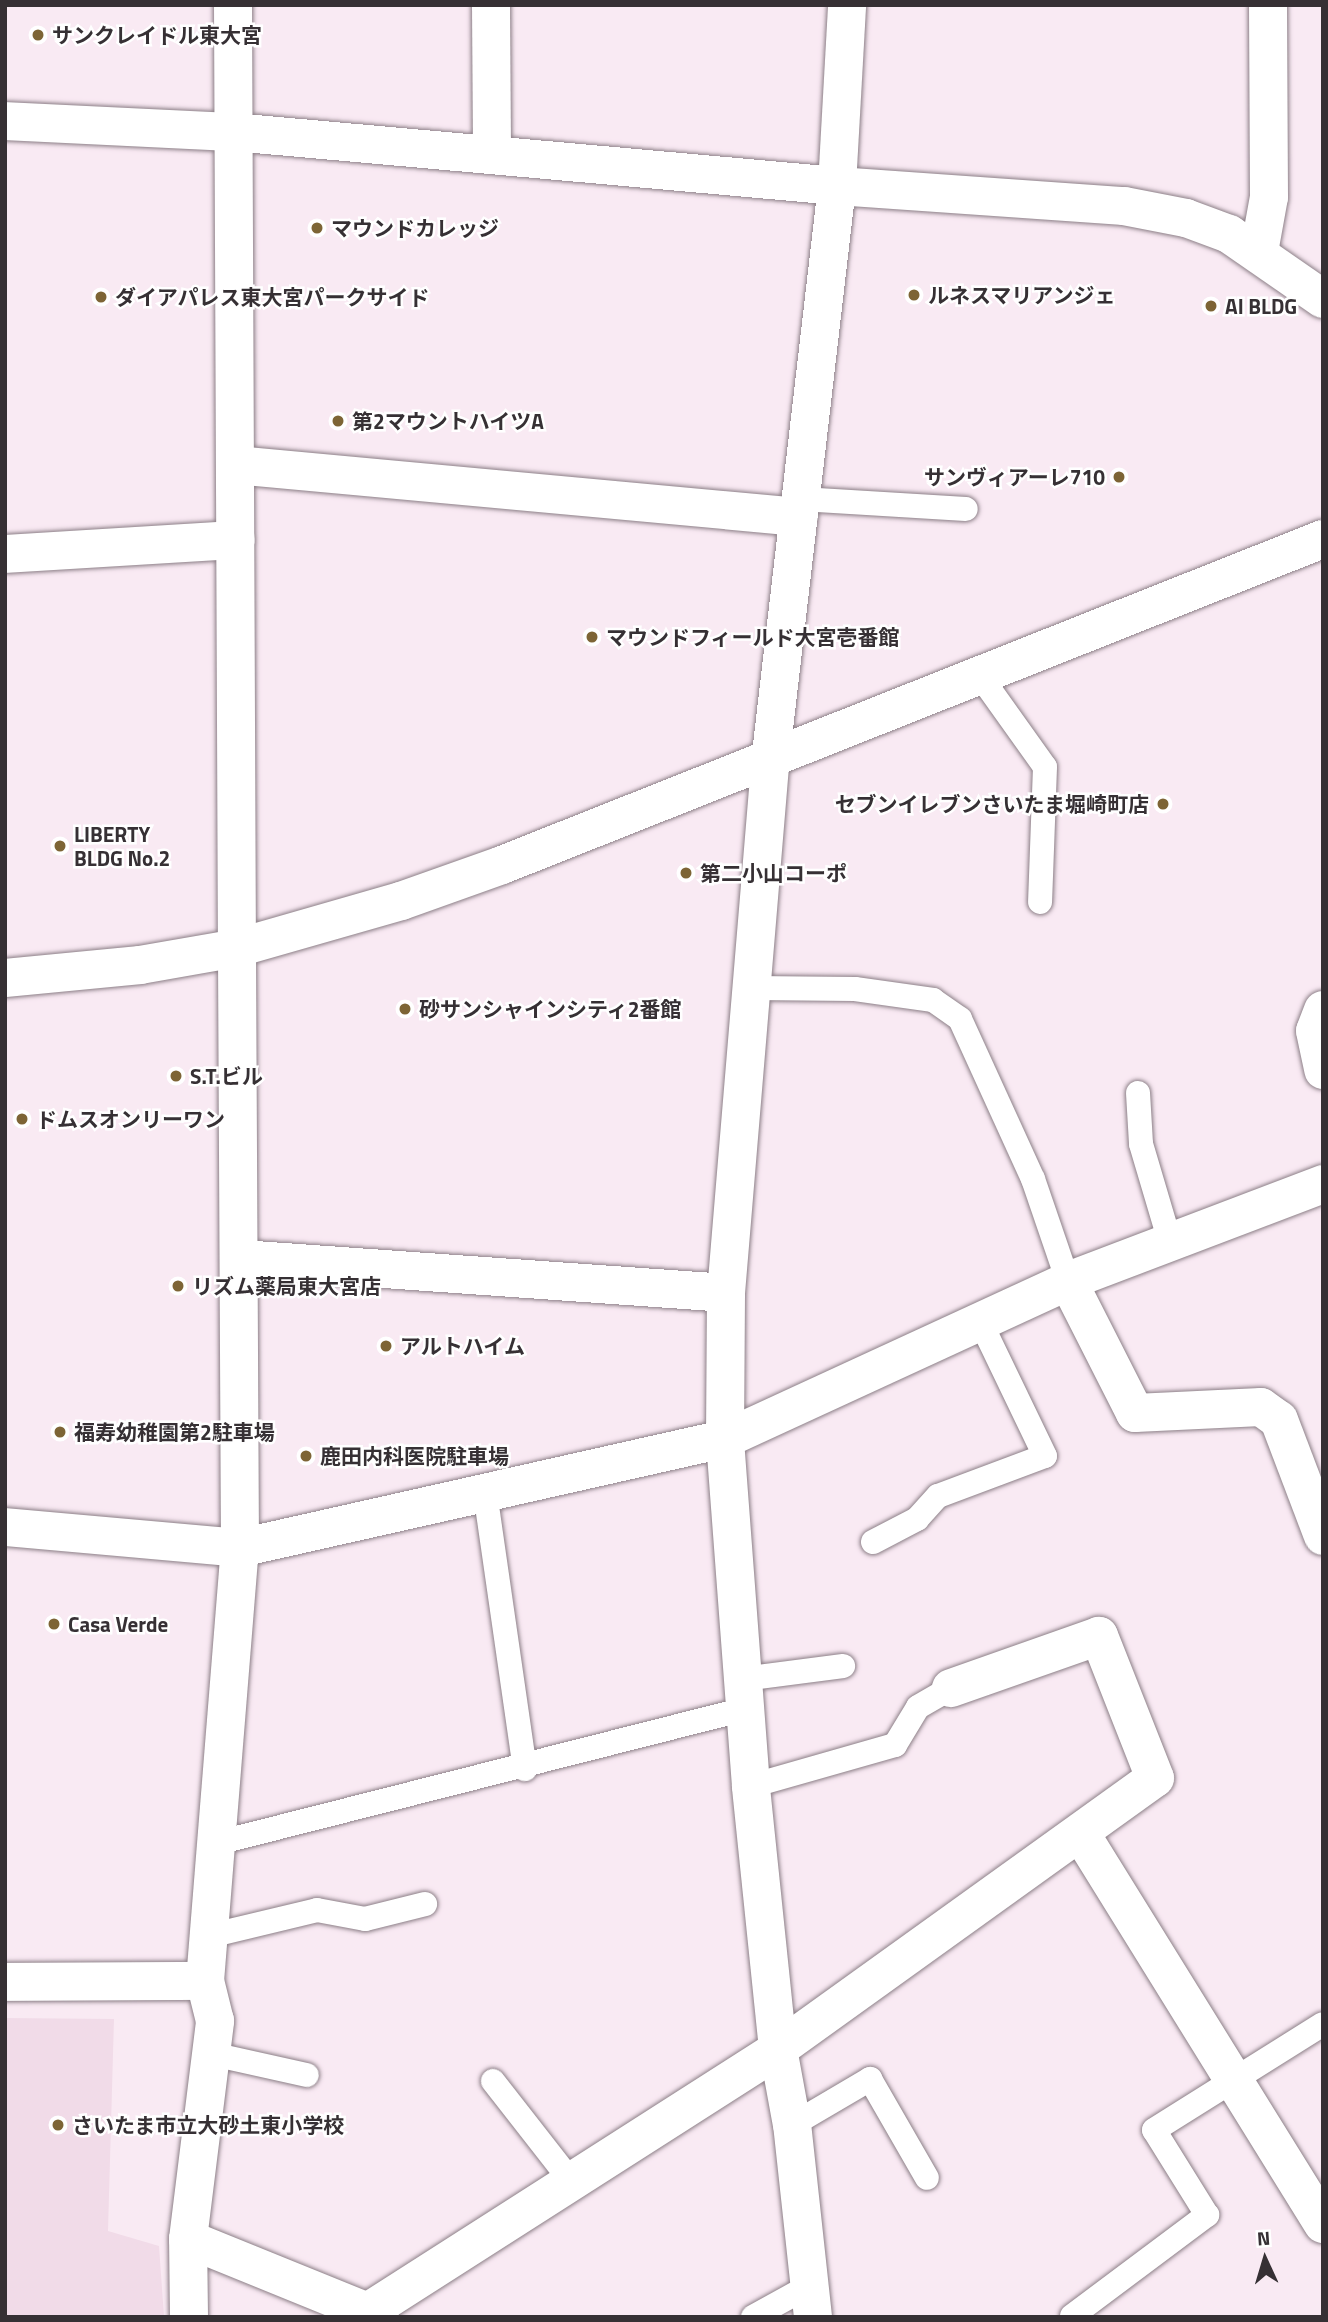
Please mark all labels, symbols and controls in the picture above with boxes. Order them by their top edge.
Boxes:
place label: サンクレイドル東大宮 [52,22,262,48]
marker: サンクレイドル東大宮 [30,27,46,43]
place label: マウンドカレッジ [331,215,499,241]
marker: マウンドカレッジ [309,220,325,236]
place label: ルネスマリアンジェ [928,282,1117,308]
place label: ダイアパレス東大宮パークサイド [115,284,430,310]
marker: ルネスマリアンジェ [906,287,922,303]
marker: ダイアパレス東大宮パークサイド [93,289,109,305]
place label: AI BLDG [1225,293,1297,319]
marker: AI BLDG [1203,298,1219,314]
place label: 第2マウントハイツA [352,408,544,434]
marker: 第2マウントハイツA [330,413,346,429]
place label: サンヴィアーレ710 [924,464,1105,490]
marker: サンヴィアーレ710 [1111,469,1127,485]
place label: マウンドフィールド大宮壱番館 [606,624,900,650]
marker: マウンドフィールド大宮壱番館 [584,629,600,645]
place label: セブンイレブンさいたま堀崎町店 [834,791,1149,817]
marker: セブンイレブンさいたま堀崎町店 [1155,796,1171,812]
place label: LIBERTY BLDG No.2 [74,821,170,871]
marker: LIBERTY BLDG No.2 [52,838,68,854]
place label: 第二小山コーポ [700,860,847,886]
marker: 第二小山コーポ [678,865,694,881]
place label: 砂サンシャインシティ2番館 [419,996,683,1022]
marker: 砂サンシャインシティ2番館 [397,1001,413,1017]
place label: S.T.ビル [190,1063,263,1089]
marker: S.T.ビル [168,1068,184,1084]
place label: ドムスオンリーワン [36,1106,225,1132]
marker: ドムスオンリーワン [14,1111,30,1127]
place label: リズム薬局東大宮店 [192,1273,381,1299]
marker: リズム薬局東大宮店 [170,1278,186,1294]
place label: アルトハイム [400,1333,526,1359]
marker: アルトハイム [378,1338,394,1354]
place label: 福寿幼稚園第2駐車場 [74,1419,275,1445]
marker: 福寿幼稚園第2駐車場 [52,1424,68,1440]
place label: 鹿田内科医院駐車場 [320,1443,509,1469]
marker: 鹿田内科医院駐車場 [298,1448,314,1464]
place label: Casa Verde [68,1611,168,1637]
marker: Casa Verde [46,1616,62,1632]
place label: さいたま市立大砂土東小学校 [72,2112,345,2138]
marker: さいたま市立大砂土東小学校 [50,2117,66,2133]
text: N [1256,2223,1271,2252]
north arrow [1230,2224,1300,2294]

